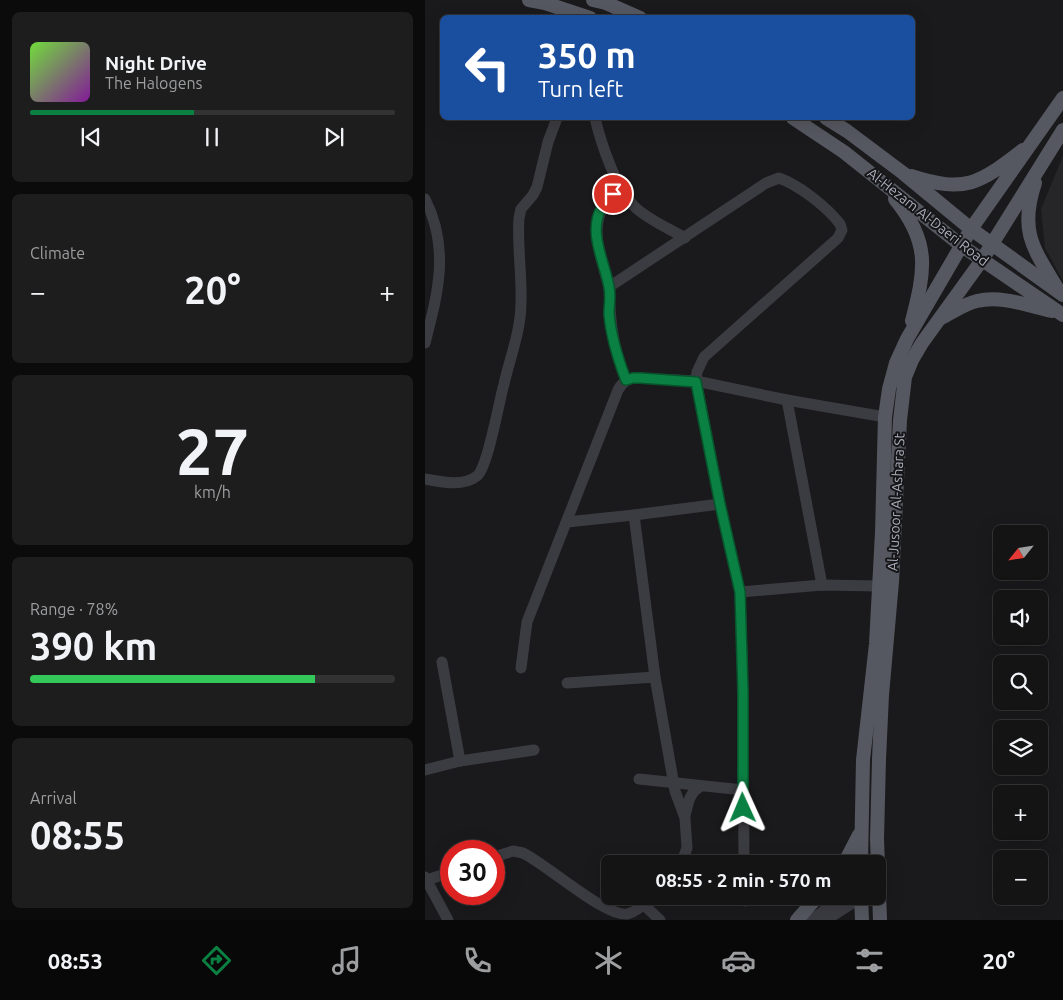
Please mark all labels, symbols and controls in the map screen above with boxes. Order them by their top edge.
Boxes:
icon: left [455,35,520,100]
text: 350 m [538,35,636,75]
text: Night Drive [105,52,207,74]
text: The Halogens [105,74,203,92]
text: Turn left [538,76,623,101]
icon: previous [77,123,105,151]
icon: pause [198,123,226,151]
icon: next [320,123,348,151]
street label: Al-Hezam Al-Daeri Road [864,165,992,269]
pin [592,173,634,215]
icon: arrive [599,180,627,208]
text: Climate [30,244,85,262]
text: 20° [184,269,241,311]
text: − [30,276,46,307]
text: + [379,276,395,307]
text: 27 [176,414,249,487]
street label: Al-Jusoor Al-Ashara St [884,432,908,571]
text: km/h [194,483,231,501]
north arrow [993,525,1047,580]
map controls [993,525,1048,905]
button: sound [993,590,1048,645]
text: Range · 78% [30,600,118,618]
text: 390 km [30,625,157,667]
button: search [993,655,1048,710]
button: layers [993,720,1048,775]
position arrow [716,781,768,833]
button: + [993,785,1048,840]
text: Arrival [30,789,77,807]
text: 08:55 [30,814,125,856]
speed limit sign: 30 [440,840,505,905]
button: − [993,850,1048,905]
text: 08:55 · 2 min · 570 m [656,869,831,891]
icon: directions [199,943,234,978]
icon: music [329,943,364,978]
icon: phone [460,943,495,978]
icon: climate [591,943,626,978]
icon: car [721,943,756,978]
icon: filters [852,943,887,978]
text: 08:53 [48,948,103,973]
text: 20° [982,948,1015,973]

